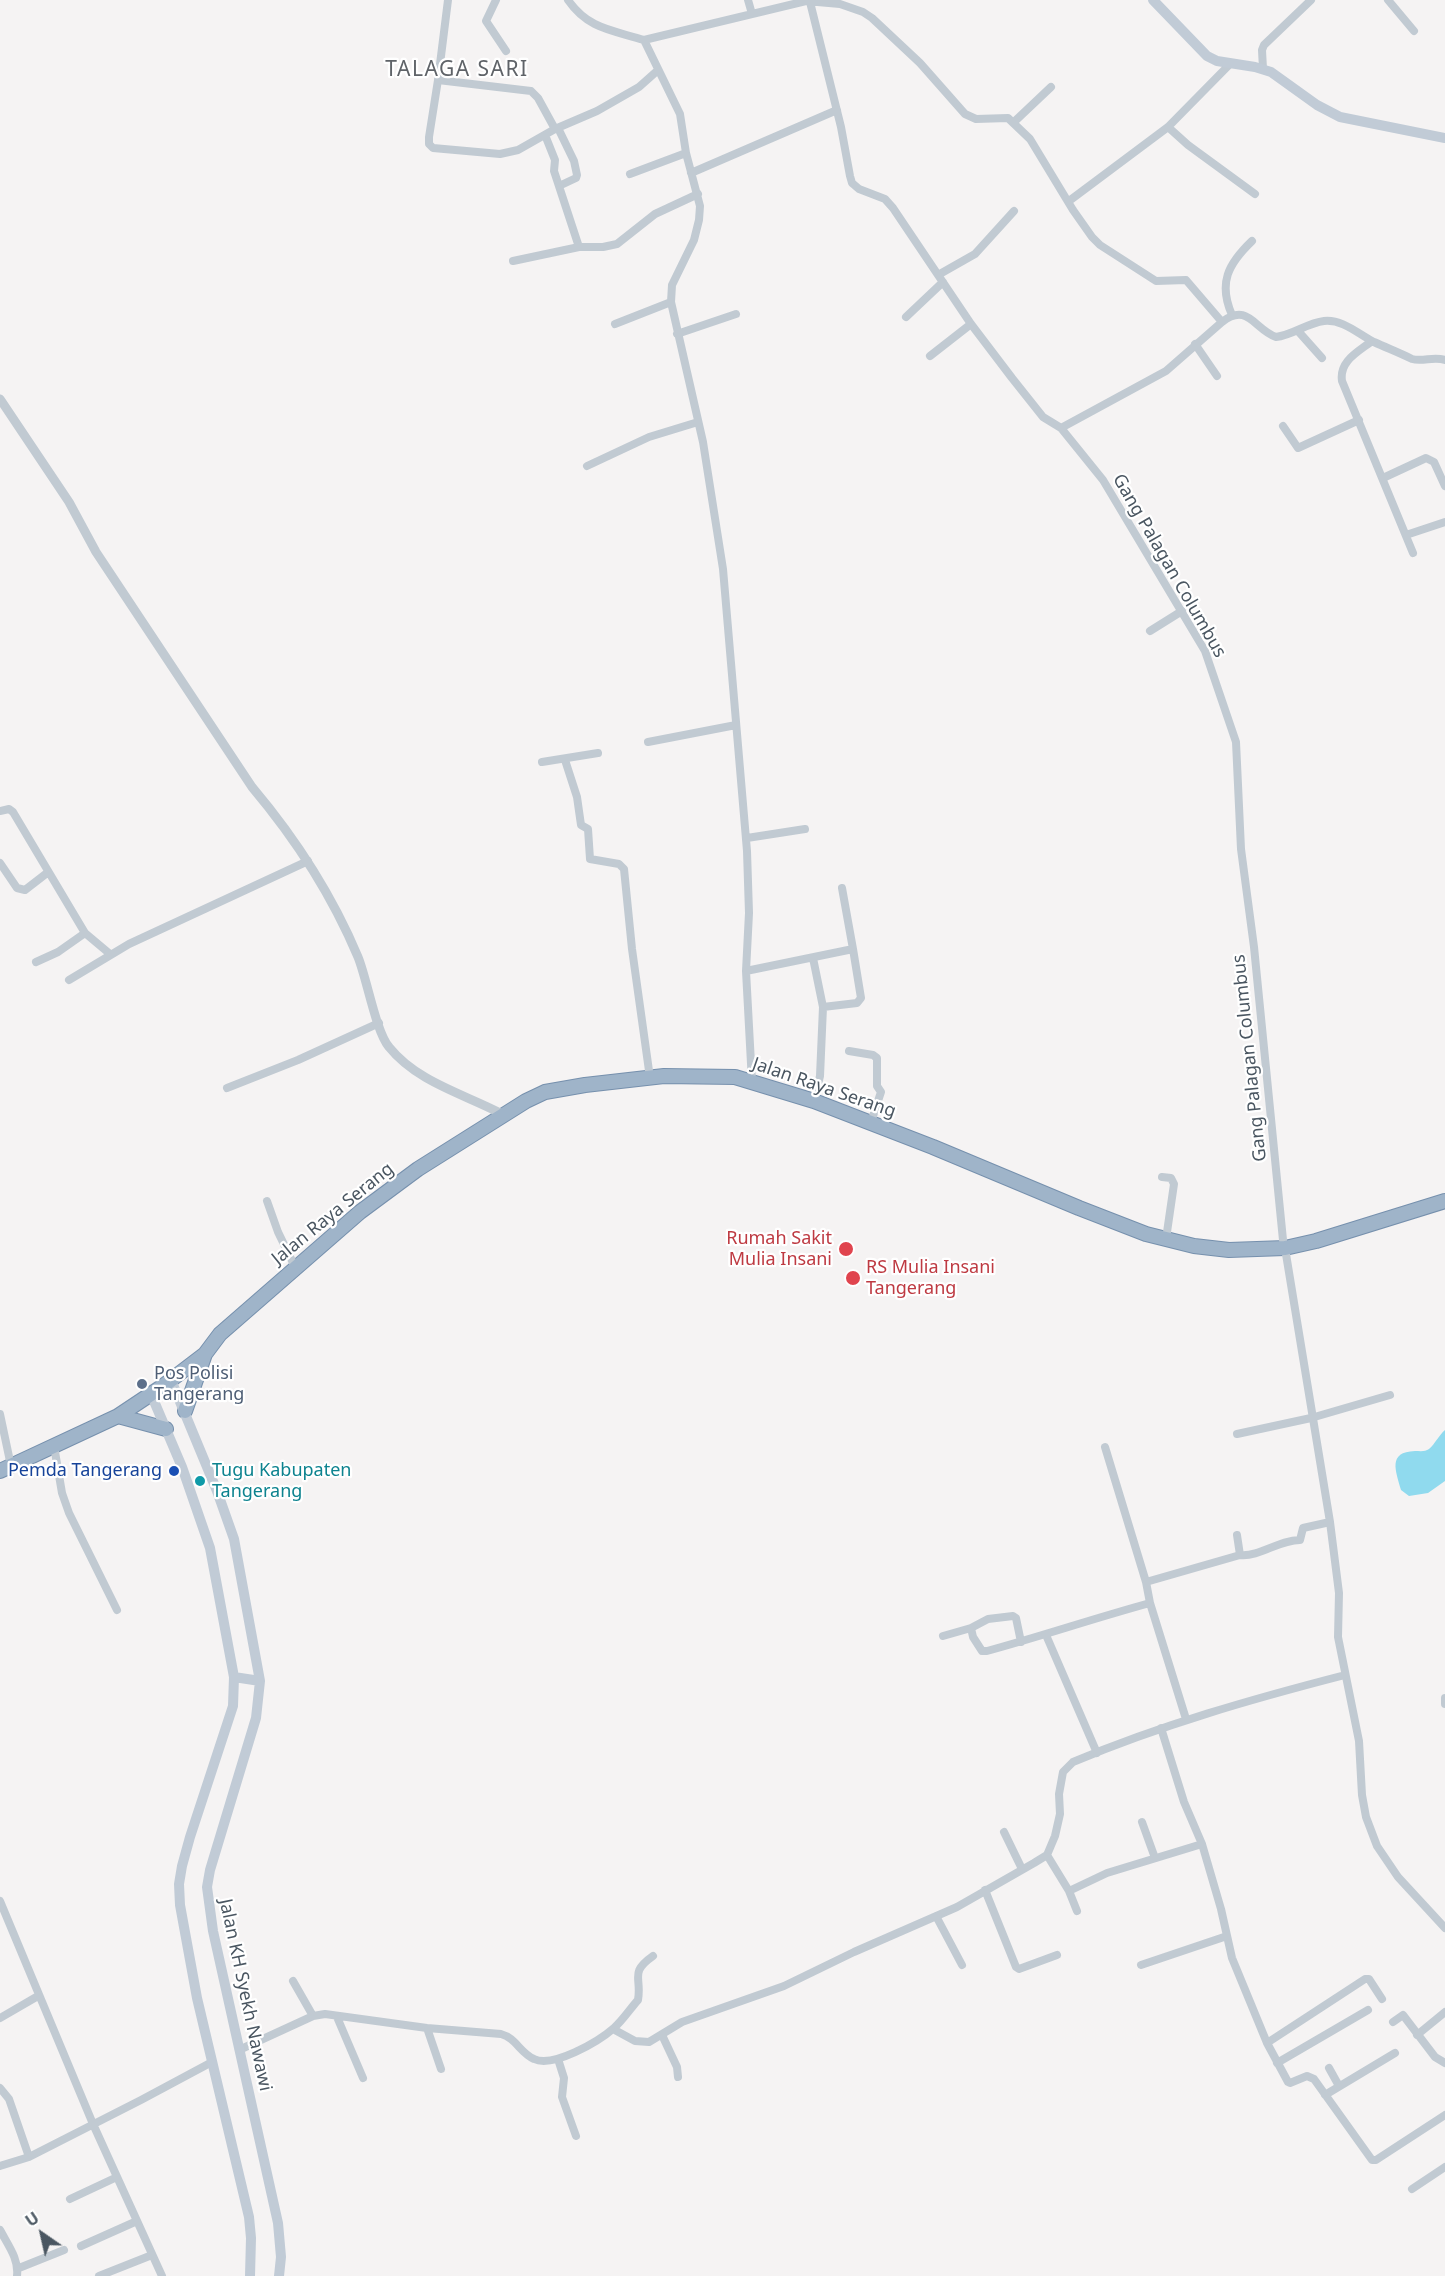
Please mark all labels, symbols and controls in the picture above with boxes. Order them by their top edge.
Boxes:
district label: TALAGA SARI [385,57,529,83]
street label: Gang Palagan Columbus [1108,470,1230,662]
street label: Gang Palagan Columbus [1228,953,1272,1163]
street label: Jalan Raya Serang [749,1053,899,1123]
street label: Jalan Raya Serang [268,1158,398,1270]
place label: Rumah Sakit Mulia Insani [726,1228,832,1270]
marker: Rumah Sakit Mulia Insani [837,1240,855,1258]
place label: RS Mulia Insani Tangerang [866,1257,995,1300]
marker: RS Mulia Insani Tangerang [844,1269,862,1287]
place label: Pos Polisi Tangerang [154,1363,244,1406]
marker: Pos Polisi Tangerang [135,1377,149,1391]
place label: Pemda Tangerang [8,1460,162,1482]
place label: Tugu Kabupaten Tangerang [212,1460,351,1502]
marker: Pemda Tangerang [167,1464,181,1478]
marker: Tugu Kabupaten Tangerang [193,1474,207,1488]
street label: Jalan KH Syekh Nawawi [214,1897,276,2093]
north arrow [12,2204,72,2264]
text: U [21,2207,43,2232]

